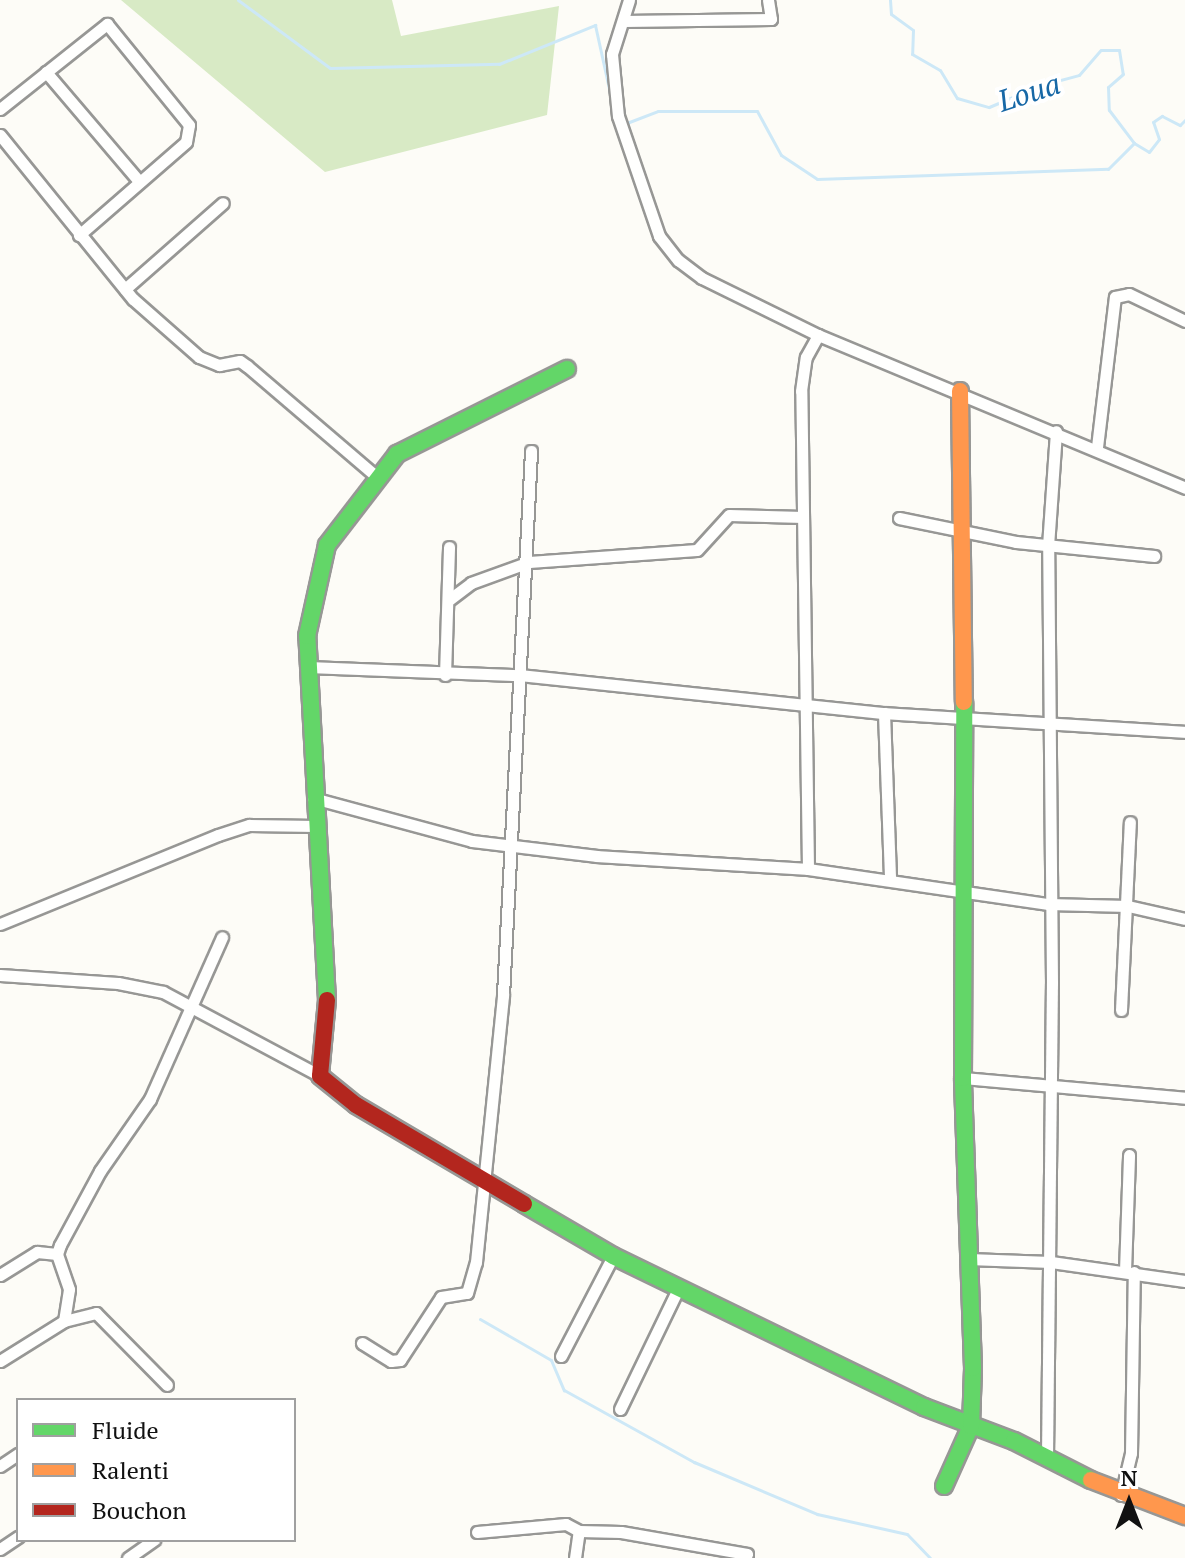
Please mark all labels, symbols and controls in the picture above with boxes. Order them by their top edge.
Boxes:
water label: Loua [993,65,1065,119]
legend [16,1398,296,1542]
text: Fluide [92,1414,159,1446]
text: Ralenti [92,1454,169,1486]
north arrow [1089,1462,1169,1542]
text: N [1121,1463,1137,1492]
text: Bouchon [92,1494,187,1526]

